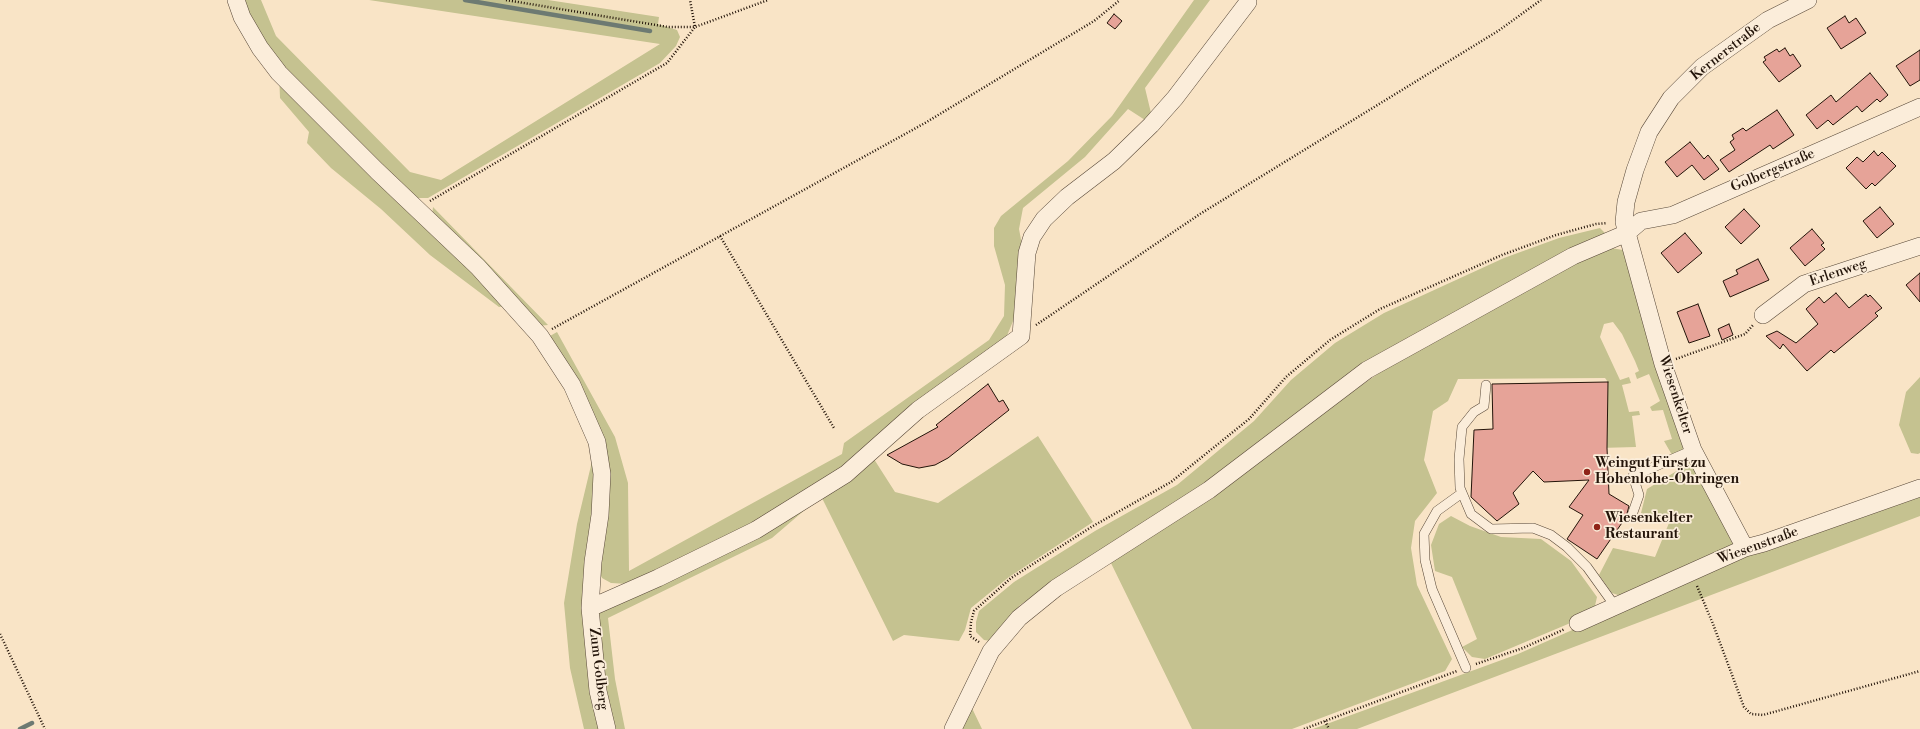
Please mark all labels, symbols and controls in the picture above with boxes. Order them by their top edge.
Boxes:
street label: Kernerstraße [1688,19,1764,85]
street label: Golbergstraße [1728,146,1818,196]
street label: Erlenweg [1807,255,1869,291]
street label: Wiesenkelter [1654,354,1696,436]
place label: Weingut Fürst zu Hohenlohe-Öhringen [1595,456,1739,488]
marker: Weingut Fürst zu Hohenlohe-Öhringen [1582,467,1592,477]
place label: Wiesenkelter Restaurant [1605,511,1693,544]
marker: Wiesenkelter Restaurant [1592,522,1602,532]
street label: Wiesenstraße [1715,524,1801,568]
street label: Zum Golberg [585,627,611,711]

